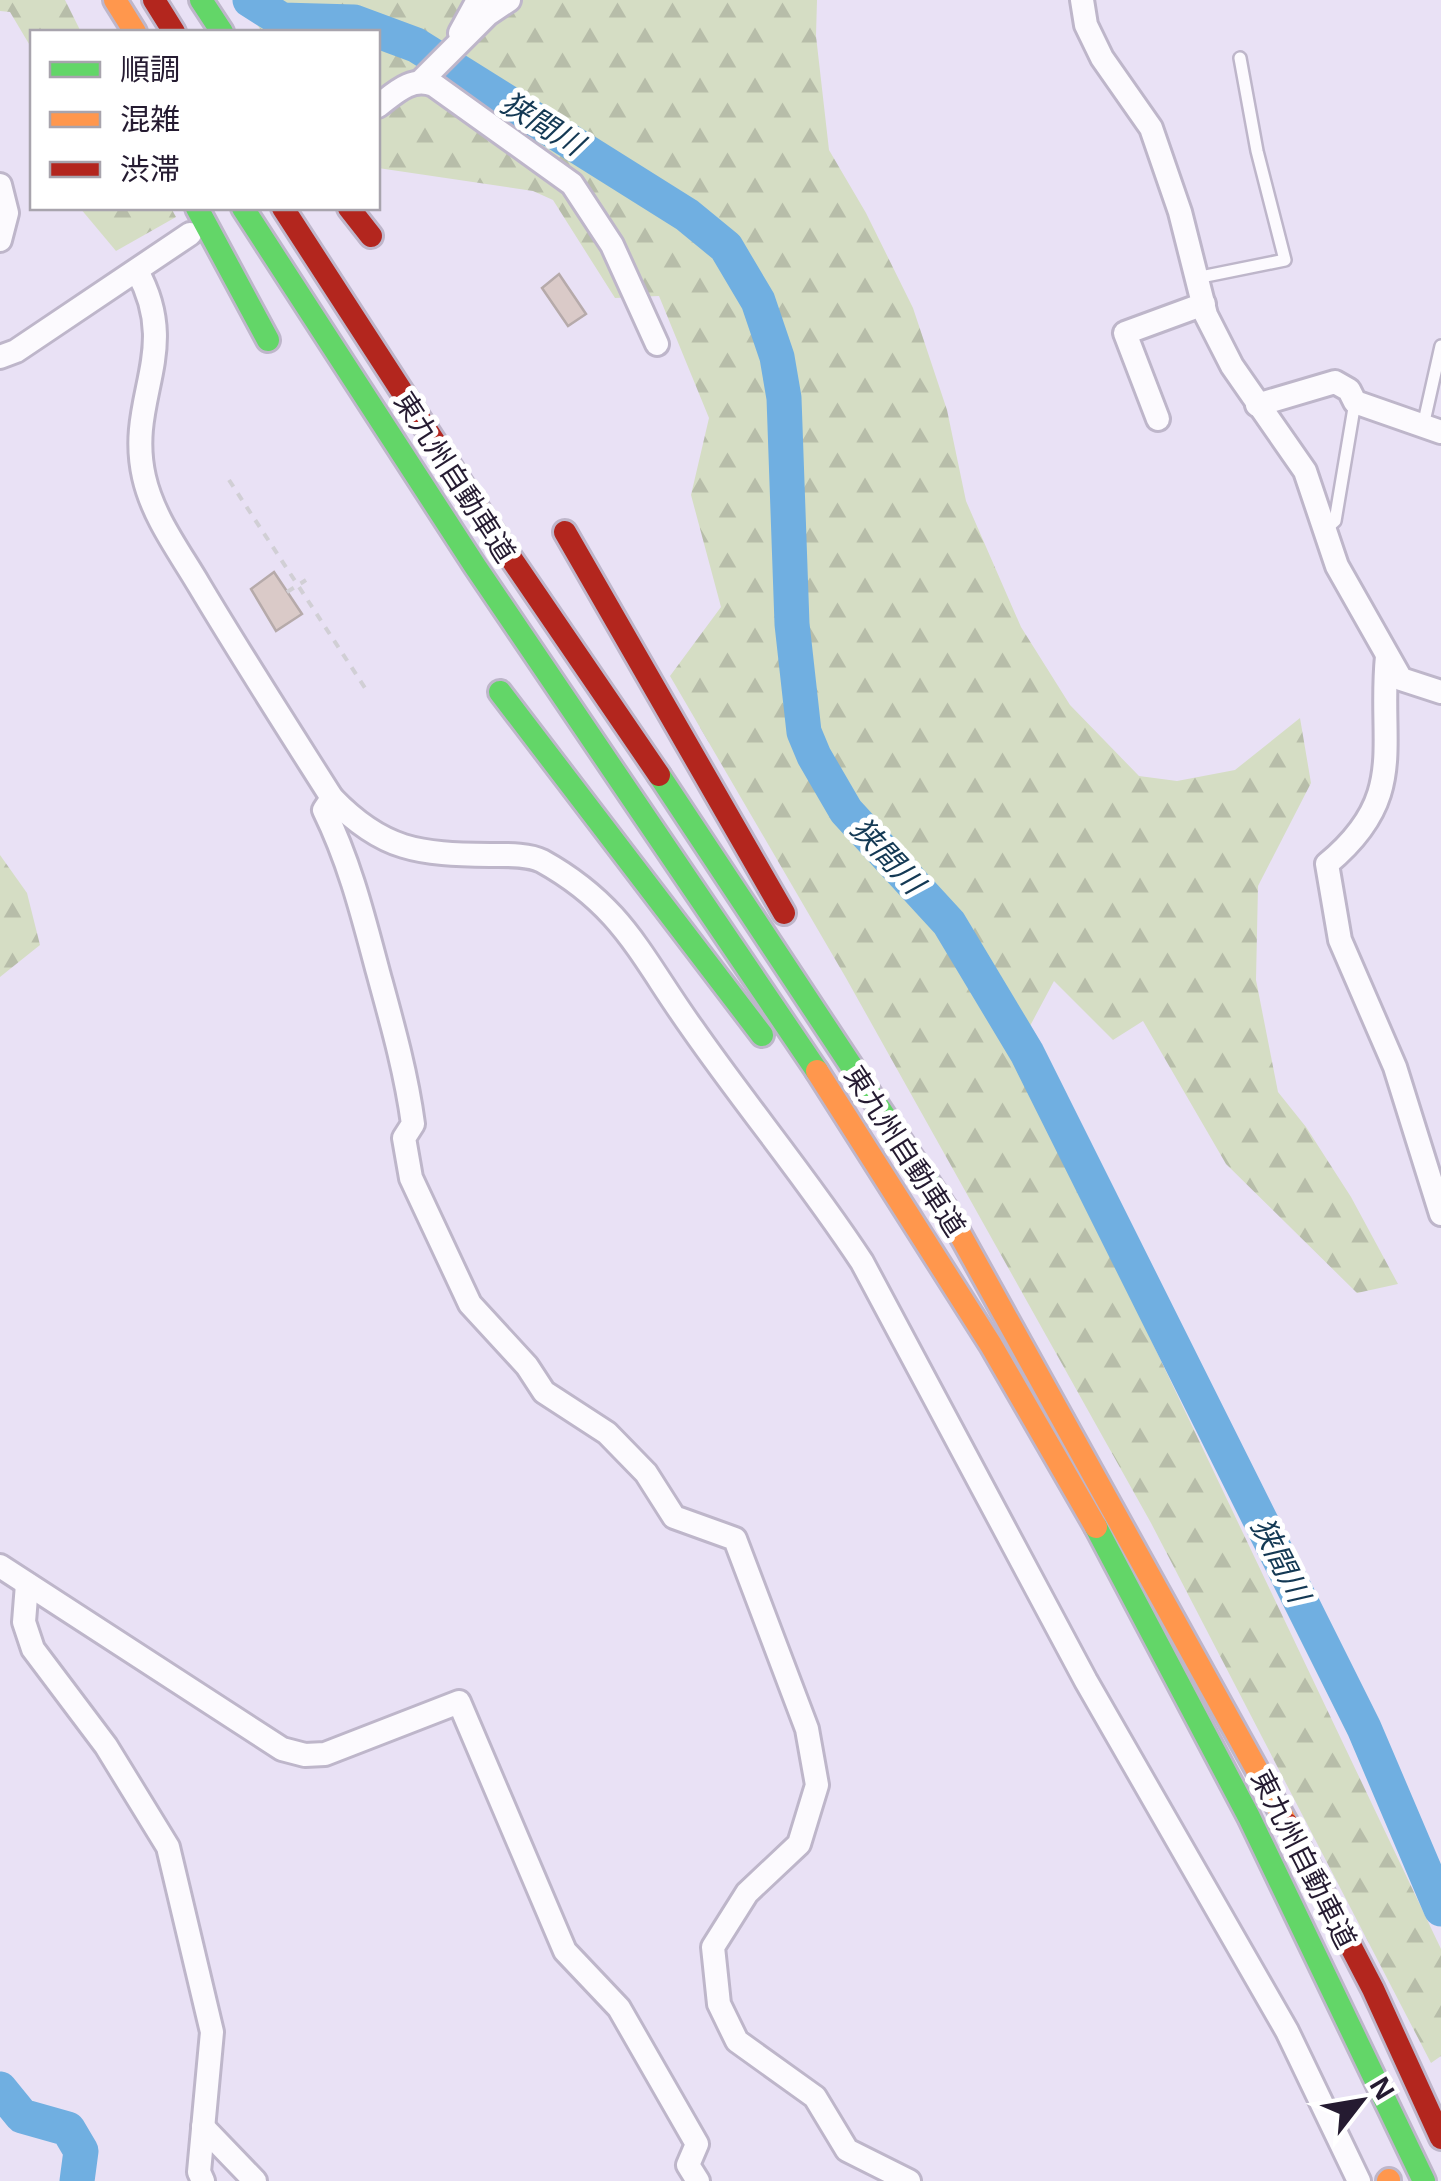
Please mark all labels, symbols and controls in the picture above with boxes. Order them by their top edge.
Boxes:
legend [30,30,380,210]
text: 順調 [120,53,180,86]
water label: 狭間川 [495,86,592,163]
text: 混雑 [120,103,180,136]
text: 渋滞 [120,153,180,186]
street label: 東九州自動車道 [388,387,521,568]
water label: 狭間川 [845,811,932,902]
street label: 東九州自動車道 [838,1061,971,1242]
water label: 狭間川 [1245,1512,1317,1610]
street label: 東九州自動車道 [1245,1765,1362,1954]
north arrow [1311,2051,1411,2151]
text: N [1364,2072,1400,2105]

